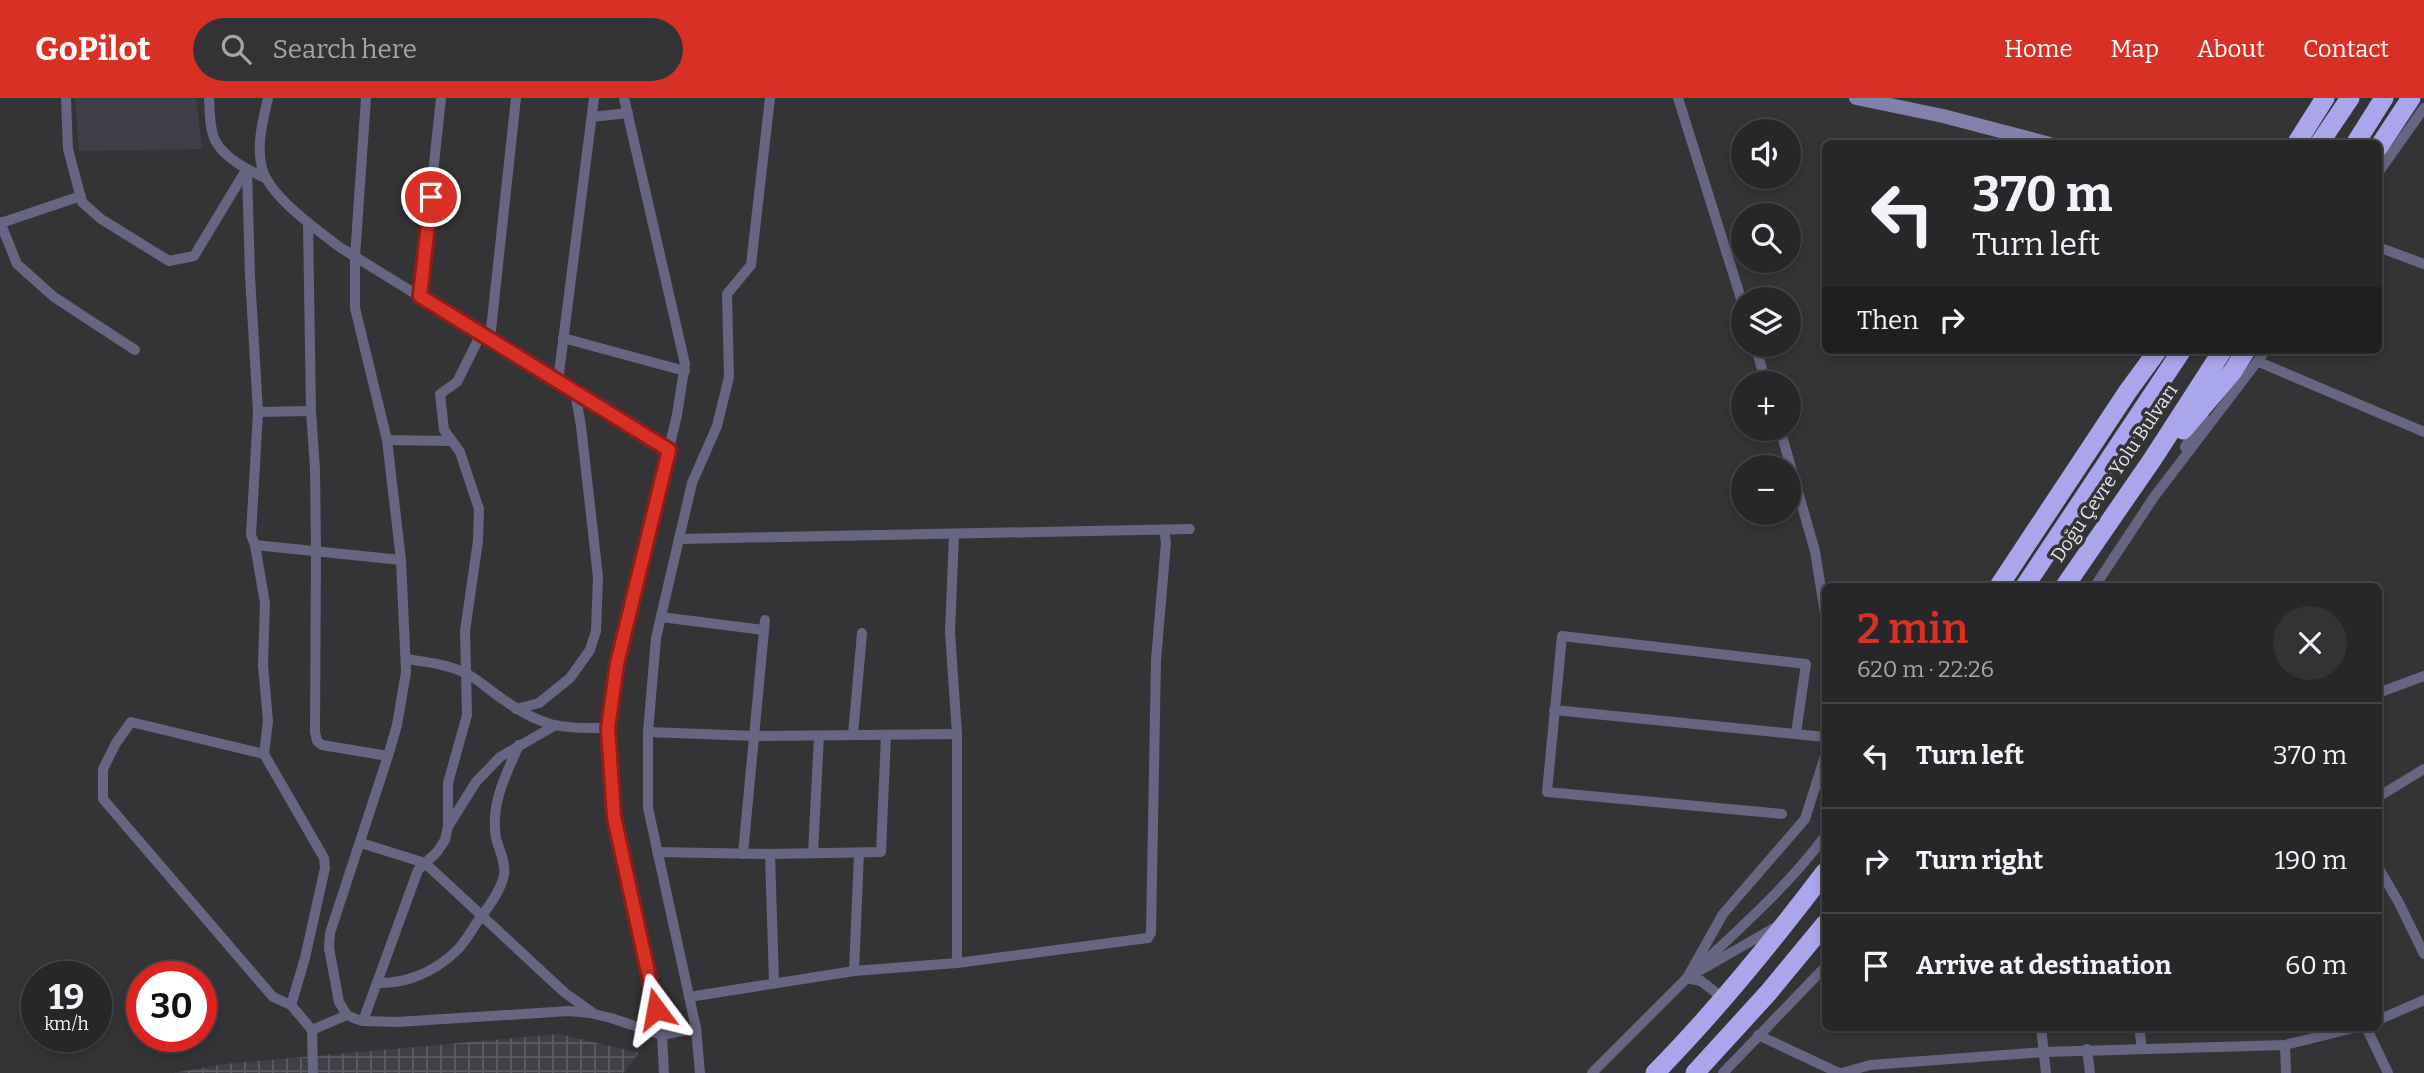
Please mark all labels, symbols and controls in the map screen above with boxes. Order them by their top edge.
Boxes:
search box [193,18,683,81]
text: GoPilot [35,29,151,69]
icon: search [217,30,255,68]
text: Search here [273,34,417,65]
text: Home [2004,35,2073,63]
text: Map [2111,35,2159,63]
text: About [2197,35,2265,63]
text: Contact [2303,35,2389,63]
map controls [1731,119,1801,525]
button: sound [1731,119,1801,189]
text: 370 m [1972,165,2112,224]
pin [401,167,461,227]
icon: left [1857,168,1948,259]
icon: arrive [412,178,450,216]
button: search [1731,203,1801,273]
text: Turn left [1972,225,2100,263]
button: layers [1731,287,1801,357]
icon: right [1933,301,1971,339]
text: Then [1857,305,1919,336]
button: + [1731,371,1801,441]
street label: Doğu Çevre Yolu Bulvarı [2046,379,2182,566]
button: − [1731,455,1801,525]
text: 2 min [1857,604,1968,654]
button: close [2273,606,2347,680]
text: 620 m · 22:26 [1857,655,1994,683]
icon: left [1857,737,1895,775]
text: Turn left [1916,740,2024,771]
text: 370 m [2273,740,2347,771]
icon: right [1857,842,1895,880]
text: Turn right [1916,845,2043,876]
text: 190 m [2275,845,2347,876]
icon: arrive [1857,947,1895,985]
text: Arrive at destination [1916,950,2171,981]
text: 60 m [2285,950,2347,981]
speed limit sign: 30 [126,961,217,1052]
position arrow [619,972,693,1046]
text: 19 [49,976,84,1018]
text: km/h [44,1013,89,1035]

